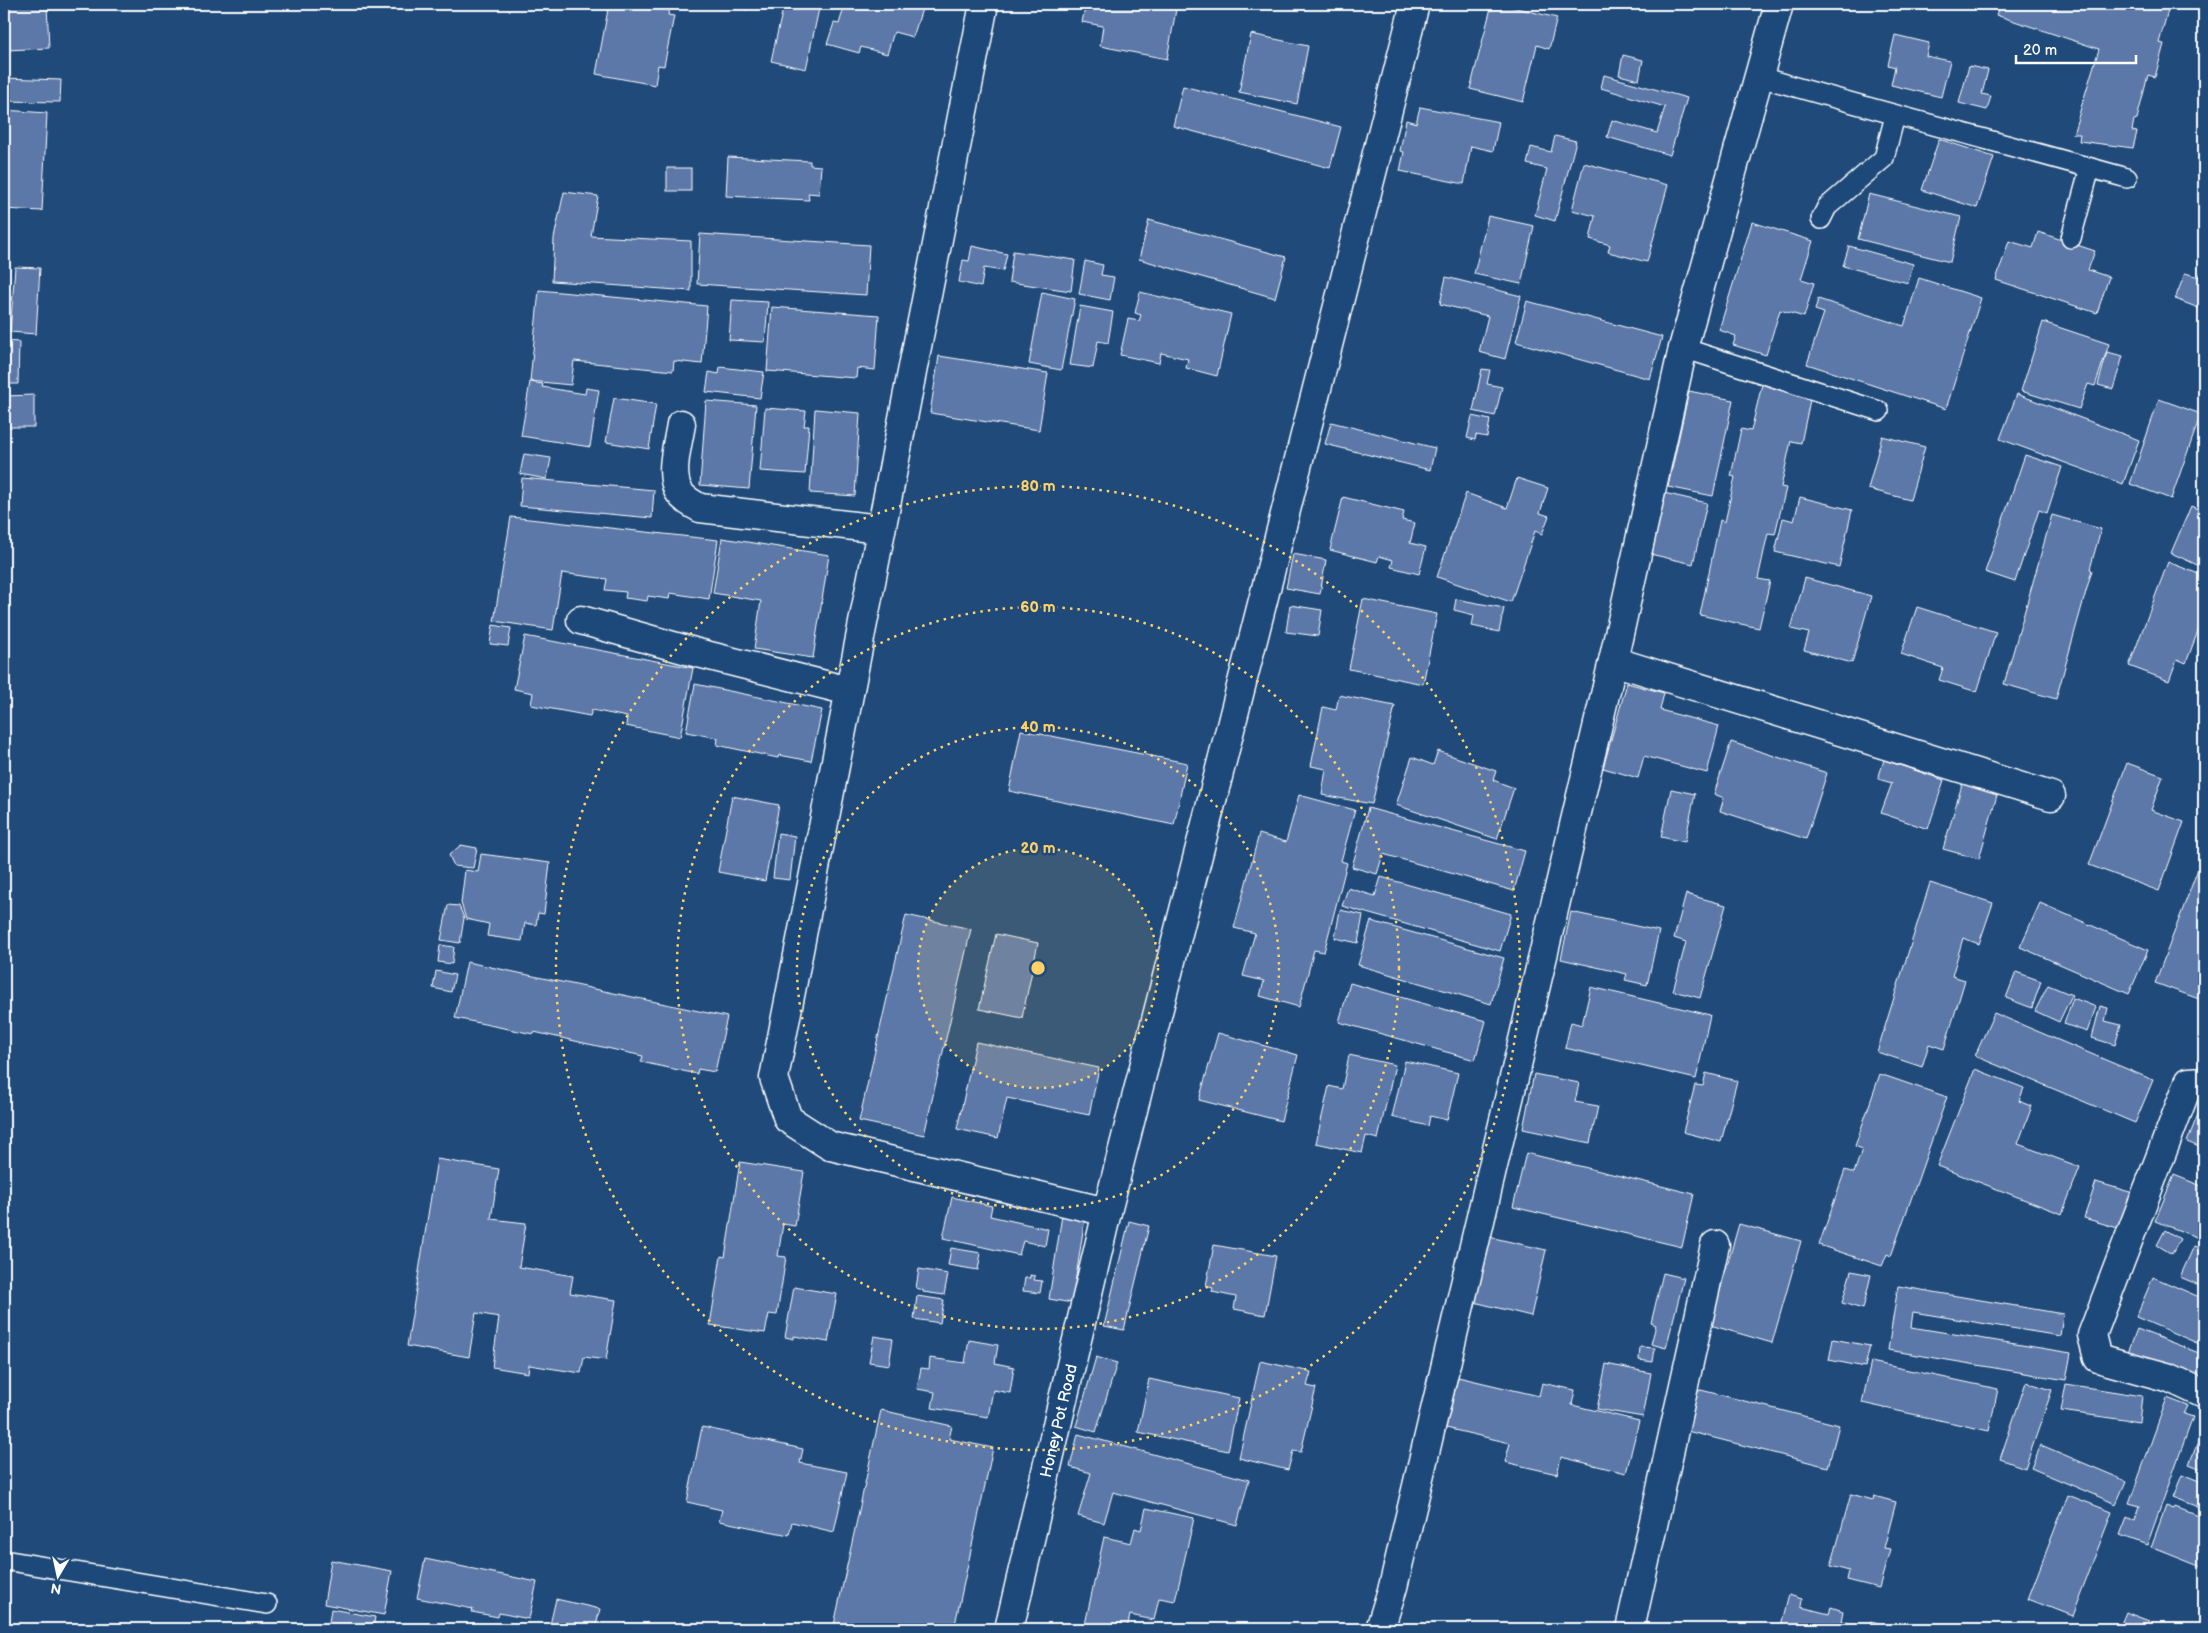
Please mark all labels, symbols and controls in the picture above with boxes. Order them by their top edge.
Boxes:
scale bar [2016,32,2136,64]
text: 20 m [2023,41,2057,60]
text: 80 m [1020,477,1056,496]
text: 60 m [1020,598,1056,617]
text: 40 m [1020,718,1056,737]
text: 20 m [1021,839,1056,858]
centre of rings [1029,959,1047,977]
street label: Honey Pot Road [1037,1362,1082,1480]
north arrow [32,1550,82,1600]
text: N [50,1579,63,1598]

